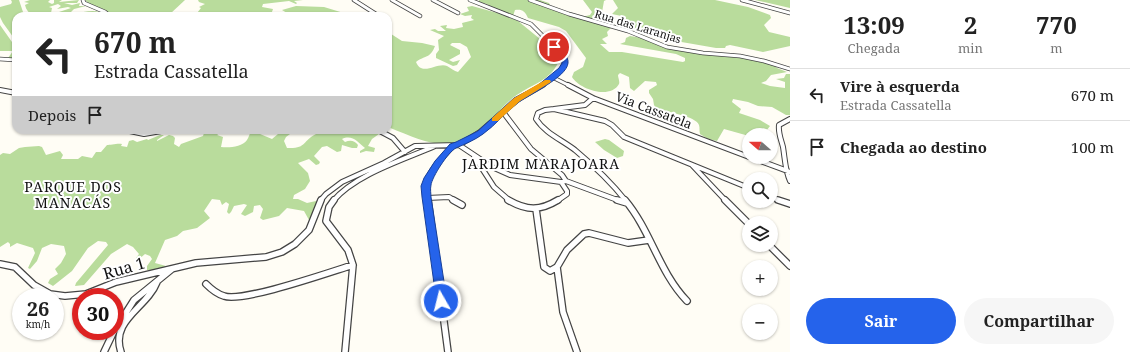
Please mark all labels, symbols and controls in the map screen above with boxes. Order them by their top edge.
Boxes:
street label: Rua das Laranjas [593,6,683,46]
text: 13:09 [843,8,905,41]
text: 2 [964,8,977,41]
text: 770 [1036,8,1077,41]
text: 670 m [94,23,176,61]
icon: left [28,28,80,80]
pin [537,30,571,64]
icon: arrive [543,36,565,58]
text: Chegada [848,39,900,57]
text: min [958,39,983,57]
text: m [1050,39,1063,57]
text: Estrada Cassatella [94,59,249,83]
text: Vire à esquerda [840,76,960,96]
icon: left [806,84,828,106]
text: 670 m [1071,85,1114,105]
street label: Via Cassatela [613,87,695,133]
text: Estrada Cassatella [840,96,952,114]
icon: arrive [84,104,106,126]
text: Depois [28,105,76,125]
north arrow [742,128,778,164]
map controls [742,128,778,340]
icon: arrive [806,136,828,158]
text: Chegada ao destino [840,137,987,157]
text: 100 m [1071,137,1114,157]
district label: JARDIM MARAJOARA [461,154,620,173]
button: search [742,172,778,208]
district label: PARQUE DOS MANACÁS [24,177,122,212]
button: layers [742,216,778,252]
street label: Rua 1 [100,252,148,284]
button: + [742,260,778,296]
position arrow [420,280,462,322]
speed limit sign: 30 [72,288,124,340]
text: 26 [27,295,49,322]
button: Sair [806,298,956,344]
button: Compartilhar [964,298,1114,344]
button: − [742,304,778,340]
text: km/h [26,317,50,331]

